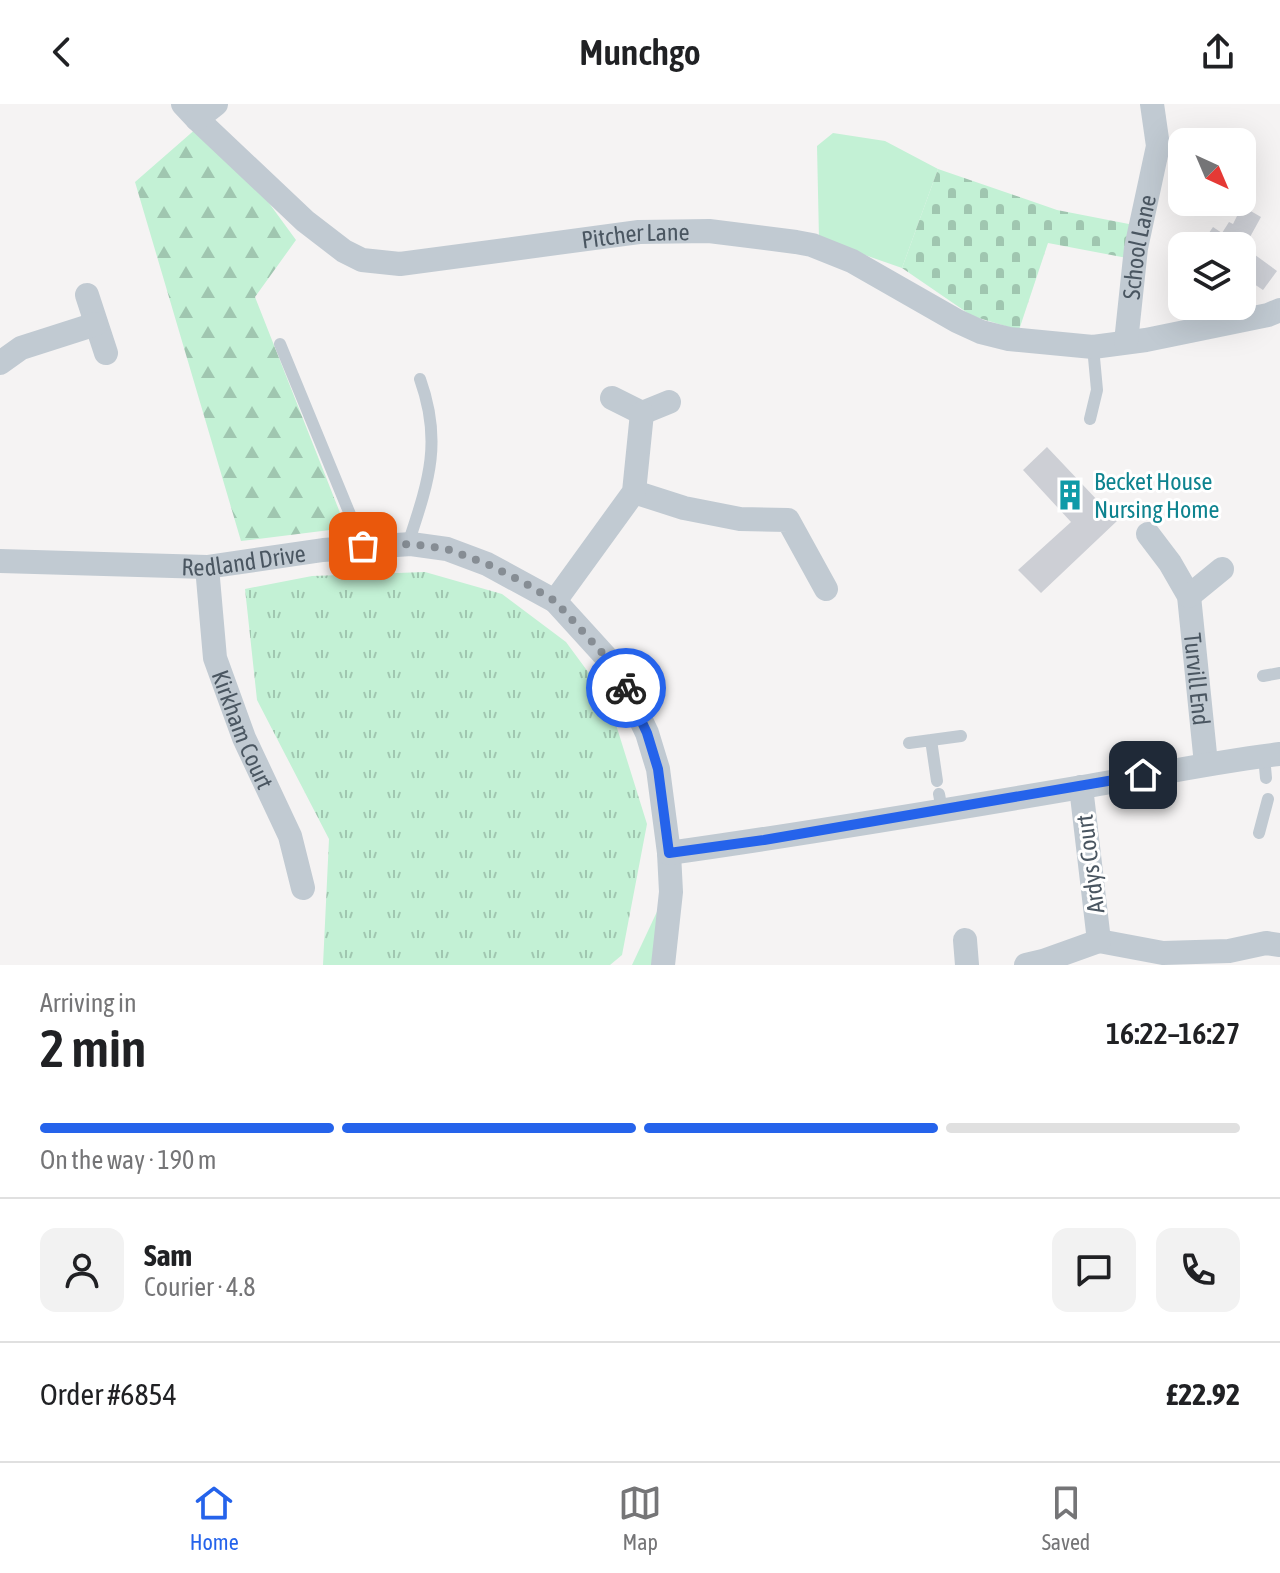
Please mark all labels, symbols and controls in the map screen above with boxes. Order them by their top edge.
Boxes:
icon: back [40,30,84,74]
icon: share [1196,30,1240,74]
text: Munchgo [579,31,701,73]
north arrow [1168,128,1256,216]
map controls [1168,128,1256,320]
street label: School Lane [1117,192,1161,301]
street label: Pitcher Lane [580,218,690,253]
button: layers [1168,232,1256,320]
place label: Becket House Nursing Home [1094,468,1219,523]
building icon: Becket House Nursing Home [1053,478,1087,512]
pin [329,512,397,580]
icon: bag [341,524,385,568]
street label: Redland Drive [181,539,307,581]
street label: Turvill End [1179,632,1216,727]
courier [586,648,666,728]
street label: Kirkham Court [207,666,279,793]
icon: bike [604,666,648,710]
pin [1109,741,1177,809]
icon: home [1121,753,1165,797]
street label: Ardys Court [1071,813,1109,915]
text: Arriving in [40,988,137,1018]
text: 16:22–16:27 [1106,1016,1240,1050]
text: 2 min [40,1018,146,1078]
text: On the way · 190 m [40,1145,217,1175]
button: person [40,1228,124,1312]
button: chat [1052,1228,1136,1312]
button: phone [1156,1228,1240,1312]
text: Sam [144,1238,192,1272]
text: Courier · 4.8 [144,1272,255,1302]
text: Order #6854 [40,1377,177,1411]
text: £22.92 [1166,1377,1240,1411]
tab: Home [190,1481,239,1555]
tab: Map [618,1481,662,1555]
tab: Saved [1042,1481,1090,1555]

